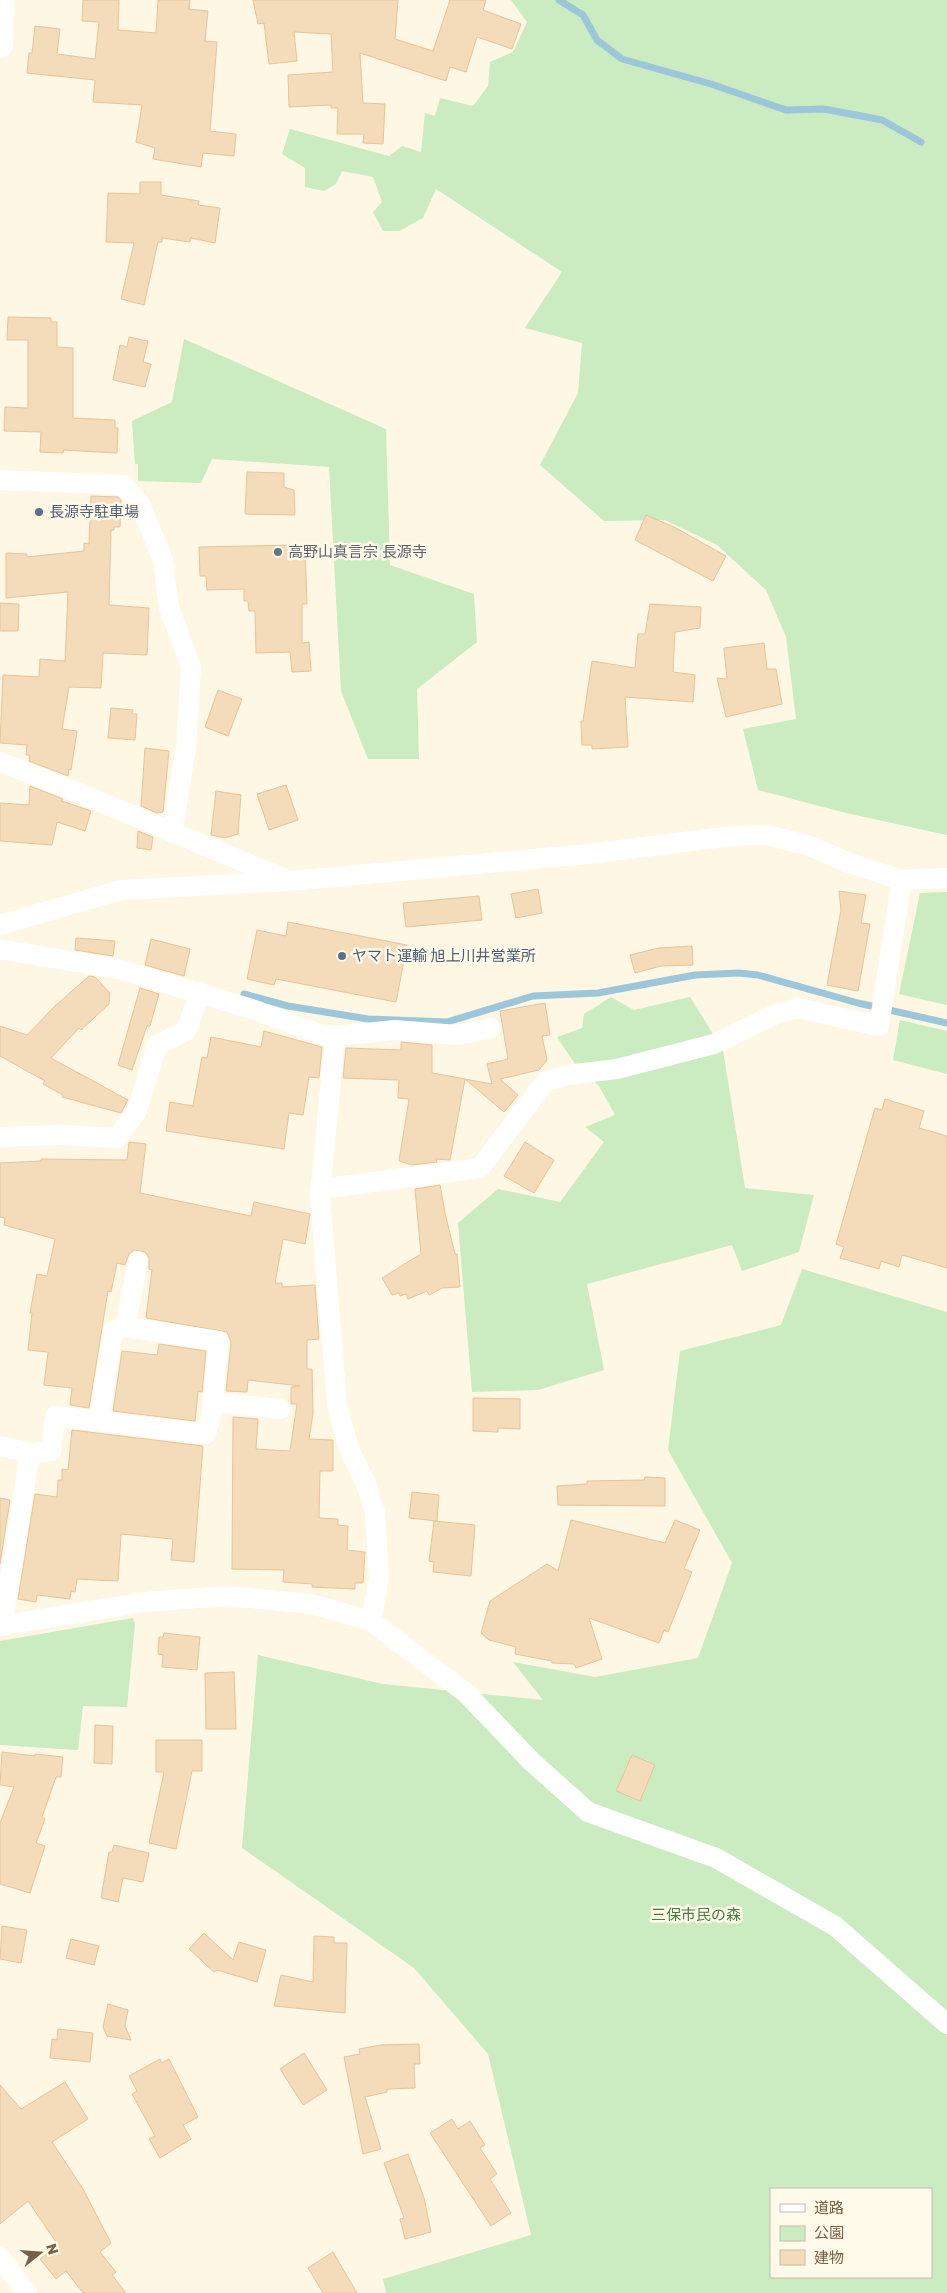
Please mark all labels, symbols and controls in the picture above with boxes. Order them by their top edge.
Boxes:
place label: 長源寺駐車場 [49,502,139,520]
marker: 長源寺駐車場 [33,506,45,518]
place label: 高野山真言宗 長源寺 [288,542,427,560]
marker: 高野山真言宗 長源寺 [272,546,284,558]
place label: ヤマト運輸 旭上川井営業所 [352,946,536,964]
marker: ヤマト運輸 旭上川井営業所 [336,950,348,962]
park label: 三保市民の森 [651,1905,741,1923]
legend [770,2188,932,2278]
text: 道路 [814,2198,844,2216]
text: 公園 [814,2223,844,2241]
north arrow [15,2228,65,2278]
text: N [43,2241,63,2257]
text: 建物 [814,2248,844,2266]

